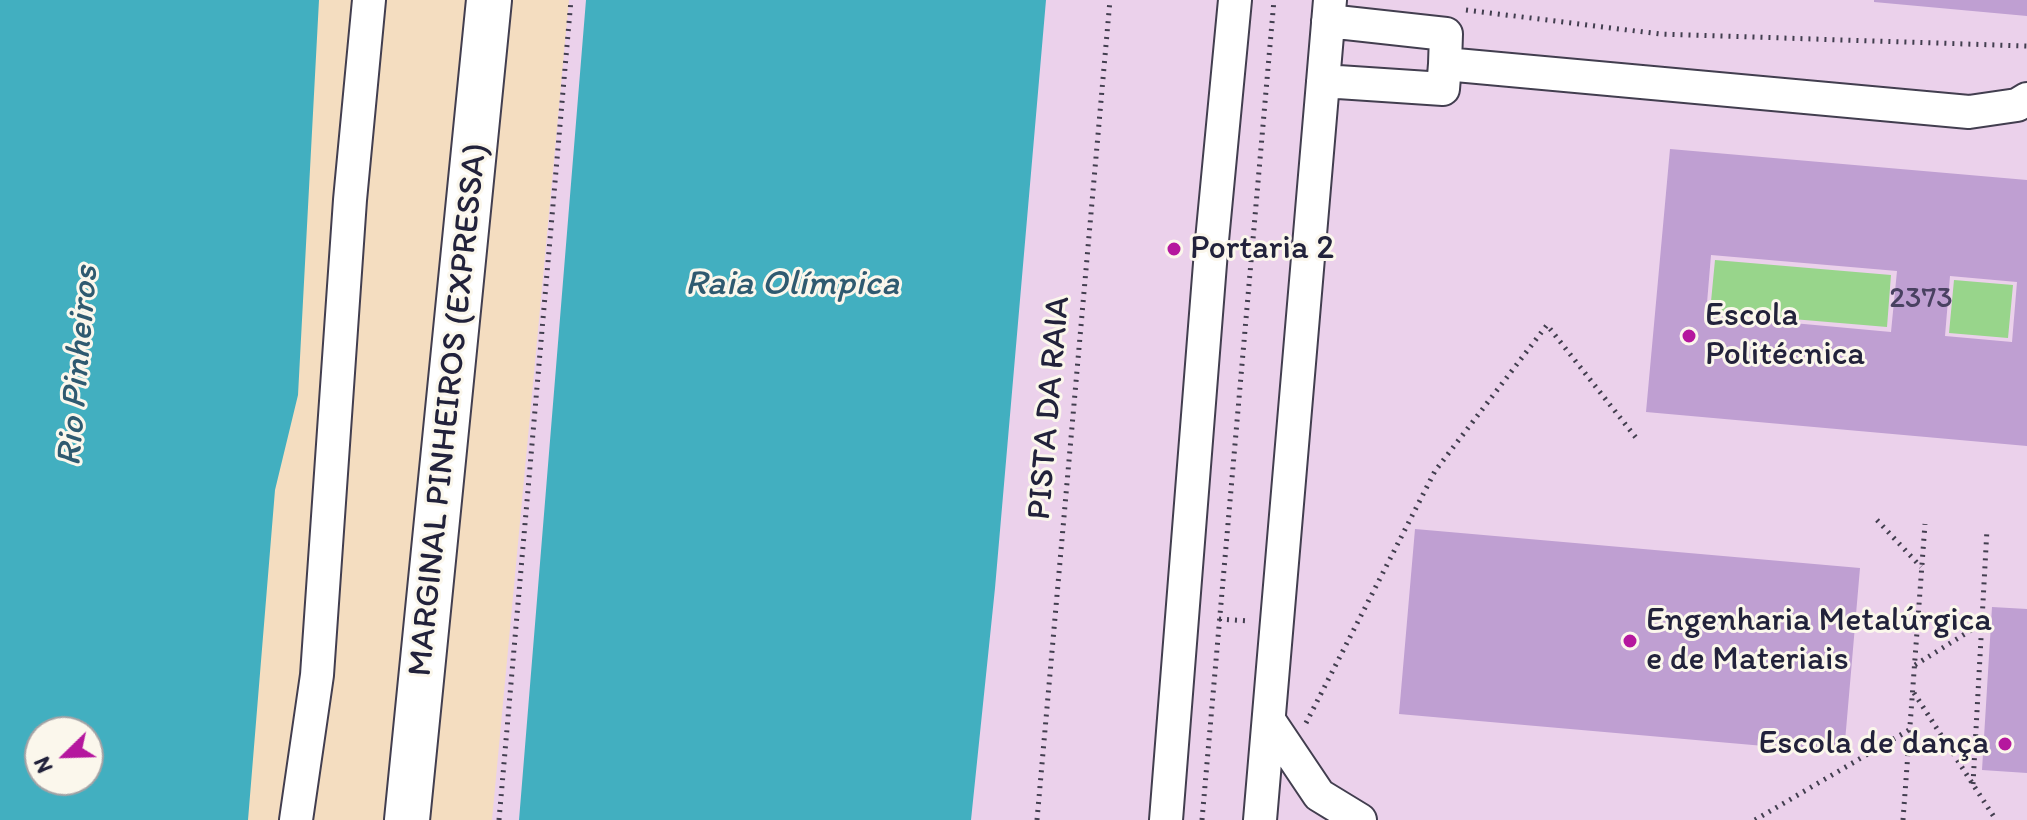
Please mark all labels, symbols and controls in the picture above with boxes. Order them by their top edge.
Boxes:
street label: MARGINAL PINHEIROS (EXPRESSA) [401,142,497,678]
place label: Portaria 2 [1190,229,1334,269]
marker: Portaria 2 [1165,240,1183,258]
water label: Raia Olímpica [685,263,899,307]
water label: Rio Pinheiros [49,264,109,468]
house number: 2373 [1889,281,1953,317]
street label: PISTA DA RAIA [1020,295,1080,521]
place label: Escola Politécnica [1705,296,1865,376]
marker: Escola Politécnica [1680,327,1698,345]
place label: Engenharia Metalúrgica e de Materiais [1646,601,1992,680]
marker: Engenharia Metalúrgica e de Materiais [1621,632,1639,650]
north arrow [24,716,104,796]
place label: Escola de dança [1758,724,1989,764]
marker: Escola de dança [1996,735,2014,753]
text: N [28,753,59,777]

